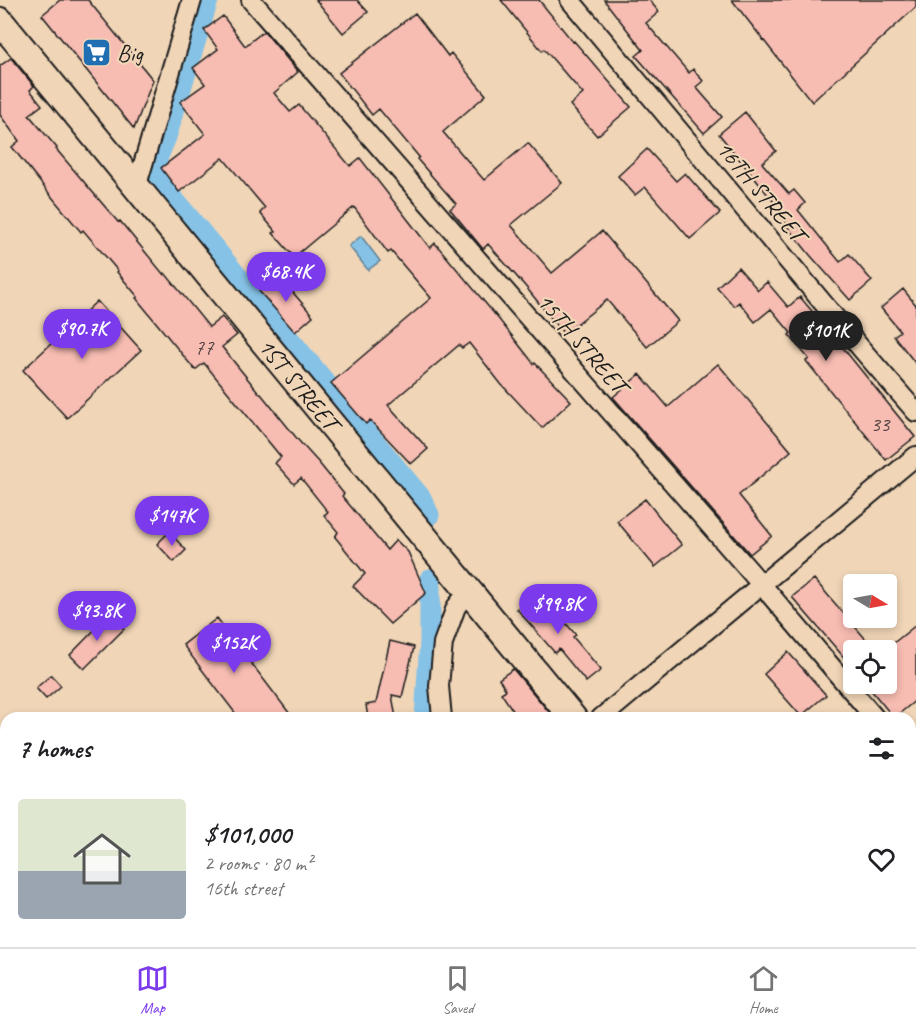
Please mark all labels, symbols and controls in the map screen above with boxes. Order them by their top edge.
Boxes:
supermarket icon: Big [80,37,112,69]
place label: Big [117,38,144,68]
street label: 16TH STREET [710,134,816,252]
pin: $68.4K [237,252,335,303]
text: $68.4K [261,259,311,284]
street label: 15TH STREET [530,287,638,404]
pin: $90.7K [33,309,131,360]
pin: $101K [784,311,868,362]
text: $90.7K [57,316,107,341]
text: $101K [803,318,849,343]
street label: 1ST STREET [252,332,349,441]
house number: 77 [195,334,215,360]
house number: 33 [871,411,891,437]
pin: $147K [130,496,214,547]
text: $147K [149,503,195,528]
north arrow [843,574,897,628]
map controls [843,574,897,694]
pin: $99.8K [509,584,607,635]
pin: $93.8K [48,591,146,642]
text: $99.8K [533,591,583,616]
text: $93.8K [72,598,122,623]
pin: $152K [192,623,276,674]
text: $152K [211,630,257,655]
button: locate [843,640,897,694]
text: 7 homes [18,732,91,765]
icon: filters [865,732,898,765]
text: $101,000 [204,818,291,851]
icon: home [66,823,138,895]
icon: heart [865,843,898,876]
text: 2 rooms · 80 m² [204,851,312,876]
text: 16th street [204,876,283,901]
tab: Map [136,962,169,1018]
tab: Saved [441,962,474,1018]
tab: Home [747,962,780,1018]

